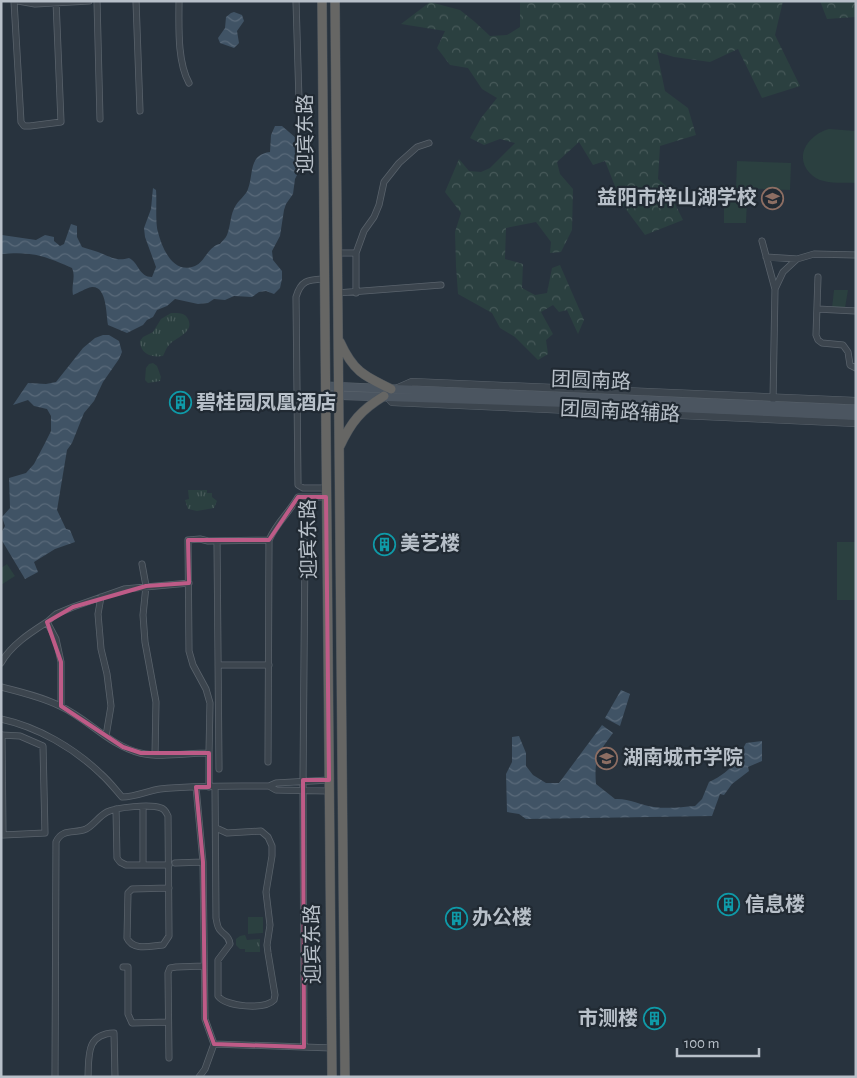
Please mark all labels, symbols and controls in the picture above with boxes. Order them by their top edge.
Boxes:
street label: 迎宾东路 [294,94,316,174]
place label: 益阳市梓山湖学校 [597,186,757,208]
school or university icon: 益阳市梓山湖学校 [761,186,785,210]
street label: 团圆南路 [551,369,631,392]
building icon: 碧桂园凤凰酒店 [168,391,192,415]
place label: 碧桂园凤凰酒店 [196,391,336,413]
street label: 团圆南路辅路 [560,398,680,425]
street label: 迎宾东路 [296,499,320,579]
building icon: 美艺楼 [372,532,396,556]
place label: 美艺楼 [400,533,460,554]
school or university icon: 湖南城市学院 [595,746,619,770]
place label: 湖南城市学院 [623,746,743,768]
building icon: 信息楼 [717,893,741,917]
place label: 信息楼 [745,893,805,915]
street label: 迎宾东路 [300,904,324,984]
building icon: 办公楼 [444,906,468,930]
place label: 办公楼 [472,907,532,928]
place label: 市测楼 [578,1007,638,1029]
building icon: 市测楼 [642,1007,666,1031]
scale bar [677,1026,760,1058]
text: 100 m [684,1036,719,1051]

